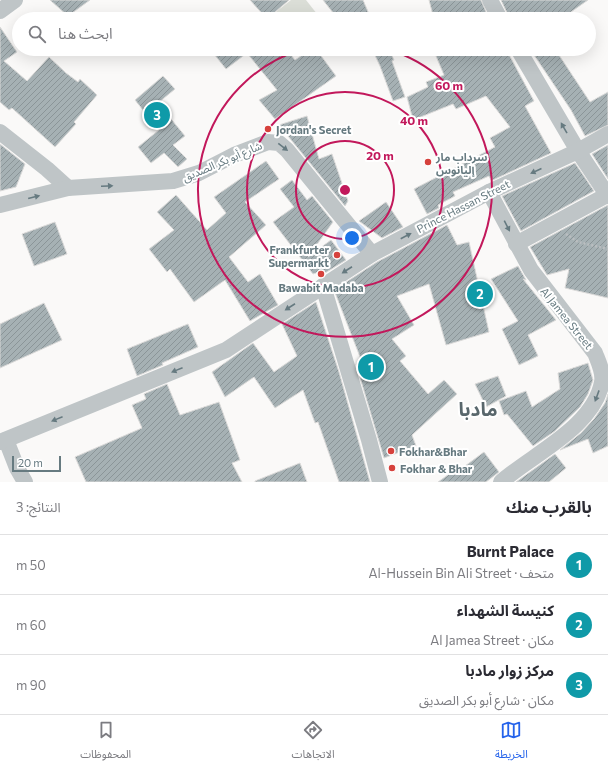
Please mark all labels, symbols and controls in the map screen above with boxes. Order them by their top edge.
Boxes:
search box [12,12,596,56]
icon: search [26,23,48,45]
text: ابحث هنا [58,24,113,42]
text: 60 m [435,78,463,92]
pin: 3 [144,100,170,130]
text: 40 m [400,113,428,127]
one-way arrow [561,122,568,134]
place label: Jordan's Secret [276,123,352,137]
marker: Jordan's Secret [263,124,273,134]
street label: شارع أبو بكر الصديق [180,138,265,185]
one-way arrow [277,143,288,152]
text: 20 m [366,148,394,162]
place label: سرداب مار إليانوس [435,150,488,177]
marker: سرداب مار إليانوس [423,157,433,167]
one-way arrow [529,168,541,174]
street label: Prince Hassan Street [414,177,512,235]
one-way arrow [101,183,113,190]
centre of rings [338,183,352,197]
one-way arrow [28,193,40,199]
one-way arrow [504,221,510,232]
your location [342,228,362,248]
one-way arrow [400,233,412,239]
place label: Frankfurter Supermarkt [268,243,329,269]
marker: Frankfurter Supermarkt [332,250,342,260]
one-way arrow [342,266,352,274]
marker: Bawabit Madaba [316,269,326,279]
pin: 2 [467,279,493,309]
place label: Bawabit Madaba [279,281,364,294]
street label: Al Jamea Street [537,284,596,353]
one-way arrow [285,303,296,311]
pin: 1 [358,352,384,382]
one-way arrow [170,367,182,373]
one-way arrow [594,391,600,403]
district label: مادبا [459,397,498,420]
one-way arrow [51,416,62,422]
place label: Fokhar&Bhar [399,445,467,458]
marker: Fokhar&Bhar [386,446,396,456]
scale bar [12,454,61,473]
text: 20 m [18,456,43,469]
place label: Fokhar & Bhar [400,462,473,475]
marker: Fokhar & Bhar [387,463,397,473]
text: بالقرب منك [506,496,592,517]
text: النتائج: 3 [16,499,60,515]
text: Burnt Palace [467,542,554,560]
text: 50 m [16,557,46,573]
text: 1 [576,557,582,573]
text: متحف · Al-Hussein Bin Ali Street [368,565,554,581]
text: كنيسة الشهداء [457,601,554,619]
text: 60 m [16,617,46,633]
text: 2 [575,617,583,633]
text: مكان · Al Jamea Street [430,632,554,648]
text: مركز زوار مادبا [465,661,554,679]
text: 90 m [16,677,46,693]
text: 3 [575,677,583,693]
text: مكان · شارع أبو بكر الصديق [419,692,554,708]
tab: المحفوظات [80,719,131,766]
tab: الاتجاهات [292,719,335,766]
tab: الخريطة [495,719,528,766]

